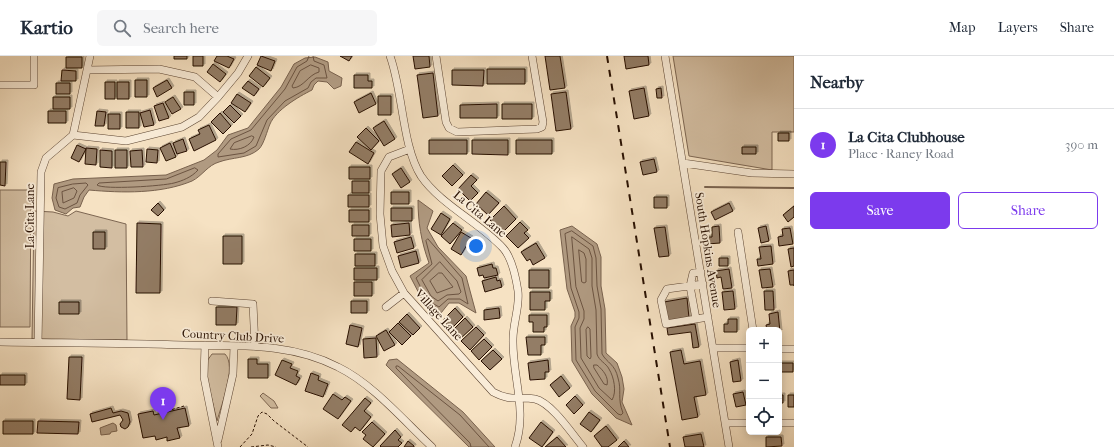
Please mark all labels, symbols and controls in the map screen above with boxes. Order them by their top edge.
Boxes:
search box [97,10,377,46]
text: Kartio [20,17,73,39]
icon: search [111,17,133,39]
text: Search here [143,19,219,37]
text: Map [949,19,976,36]
text: Layers [998,19,1038,36]
text: Share [1060,19,1094,36]
text: Nearby [810,72,864,92]
text: La Cita Clubhouse [848,128,965,146]
text: 1 [821,137,825,152]
text: 390 m [1065,137,1098,152]
text: Place · Raney Road [848,146,954,161]
street label: La Cita Lane [23,183,37,248]
street label: La Cita Lane [451,188,509,240]
street label: South Hopkins Avenue [692,191,724,309]
button: Save [810,192,950,229]
button: Share [958,192,1098,229]
your location [466,236,486,256]
street label: Village Lane [412,286,466,344]
street label: Country Club Drive [182,326,285,346]
map controls [746,327,782,435]
button: + [746,327,782,363]
button: − [746,363,782,399]
pin: 1 [150,387,176,420]
button: locate [746,399,782,435]

